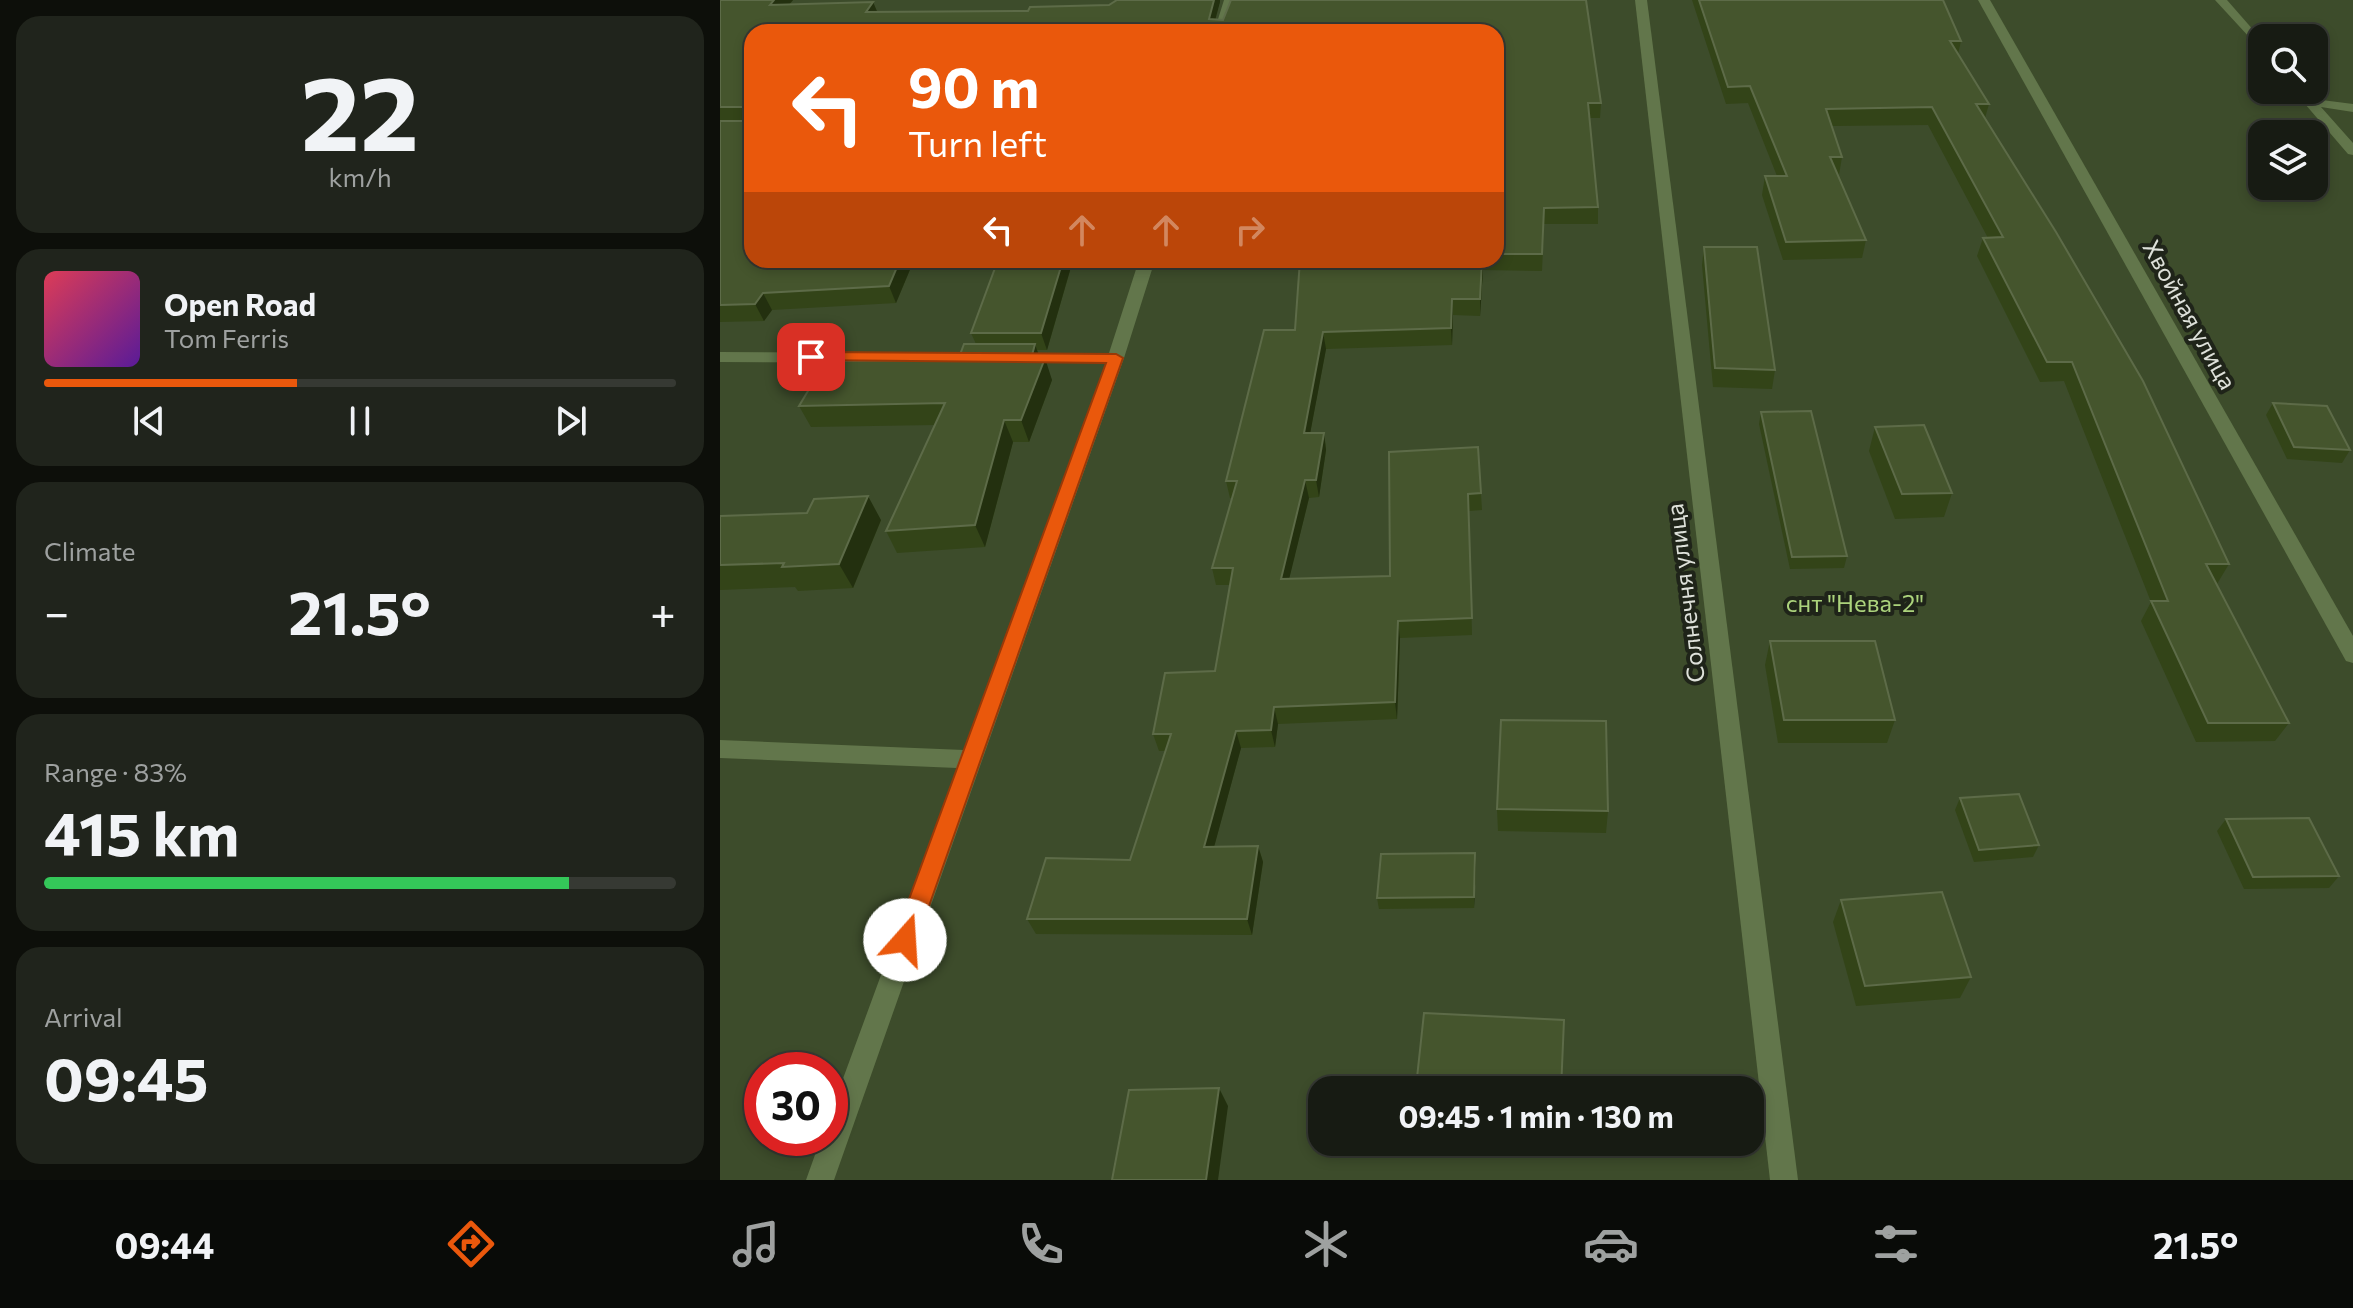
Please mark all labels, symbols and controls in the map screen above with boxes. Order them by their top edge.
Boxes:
map controls [2248,24,2328,200]
button: search [2248,24,2328,104]
text: 22 [301,45,419,172]
text: 90 m [908,51,1039,120]
icon: left [776,56,880,160]
text: Turn left [908,120,1047,164]
button: layers [2248,120,2328,200]
text: km/h [328,161,392,192]
icon: left [976,208,1020,252]
icon: ahead [1060,208,1104,252]
icon: ahead [1144,208,1188,252]
icon: right [1228,208,1272,252]
street label: Хвойная улица [2137,235,2243,394]
text: Open Road [164,285,316,322]
text: Tom Ferris [164,322,289,353]
pin [777,323,845,391]
icon: arrive [789,335,833,379]
icon: previous [127,399,171,443]
icon: pause [338,399,382,443]
icon: next [549,399,593,443]
street label: Солнечня улица [1659,502,1710,684]
text: Climate [44,535,136,566]
text: 21.5° [288,574,431,647]
text: − [44,584,69,638]
text: + [650,584,676,638]
park label: снт "Нева-2" [1786,588,1924,617]
text: Range · 83% [44,756,187,787]
text: 415 km [44,795,239,868]
position arrow [863,898,947,982]
text: Arrival [44,1001,123,1032]
text: 09:45 [44,1040,209,1113]
speed limit sign: 30 [744,1052,848,1156]
text: 09:45 · 1 min · 130 m [1398,1097,1674,1134]
icon: directions [443,1216,499,1272]
icon: music [728,1216,784,1272]
icon: phone [1013,1216,1069,1272]
icon: climate [1298,1216,1354,1272]
icon: car [1583,1216,1639,1272]
icon: filters [1868,1216,1924,1272]
text: 09:44 [114,1222,214,1266]
text: 21.5° [2153,1222,2238,1266]

